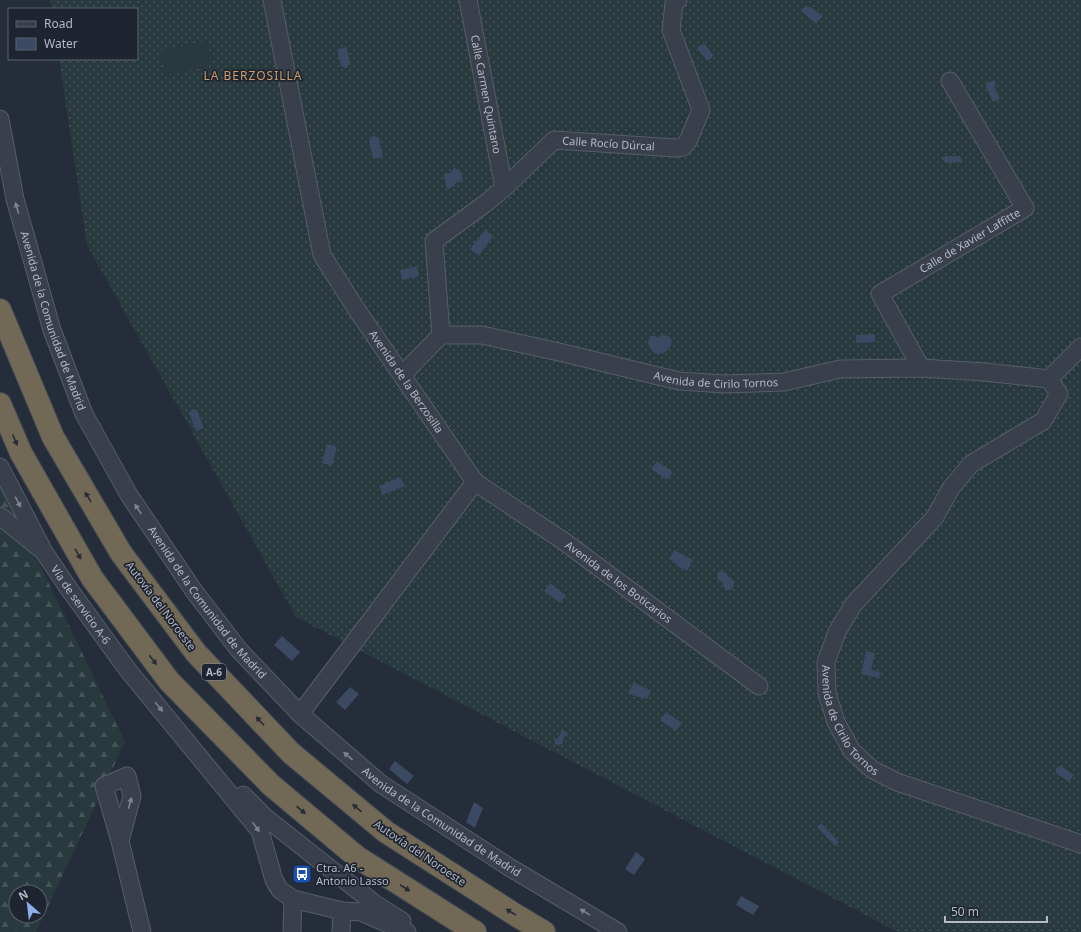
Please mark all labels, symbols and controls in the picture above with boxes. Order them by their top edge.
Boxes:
legend [8,8,138,60]
text: Road [44,15,73,32]
street label: Calle Carmen Quintano [468,34,505,155]
text: Water [44,35,78,52]
district label: LA BERZOSILLA [203,67,303,84]
street label: Calle Rocío Dúrcal [562,133,655,154]
one-way arrow [14,202,20,214]
street label: Calle de Xavier Laffitte [916,205,1023,276]
street label: Avenida de la Comunidad de Madrid [17,229,90,412]
street label: Avenida de la Berzosilla [366,327,447,436]
street label: Avenida de Cirilo Tornos [652,367,778,391]
one-way arrow [12,434,18,445]
one-way arrow [84,491,91,503]
one-way arrow [15,496,21,508]
one-way arrow [134,504,142,514]
street label: Avenida de la Comunidad de Madrid [145,523,270,681]
street label: Avenida de los Boticarios [563,537,675,626]
one-way arrow [74,548,81,560]
street label: Autovía del Noroeste [123,558,200,653]
street label: Vía de servicio A-6 [48,562,114,647]
one-way arrow [149,654,157,665]
road number: A-6 [202,664,226,680]
street label: Avenida de Cirilo Tornos [819,665,881,779]
one-way arrow [154,702,163,713]
one-way arrow [256,716,265,726]
one-way arrow [343,751,353,760]
street label: Avenida de la Comunidad de Madrid [359,763,524,880]
one-way arrow [127,797,133,809]
one-way arrow [351,803,362,812]
one-way arrow [296,806,306,815]
street label: Autovía del Noroeste [371,816,469,889]
one-way arrow [252,821,260,832]
place label: Ctra. A6 - Antonio Lasso [316,860,389,888]
bus stop icon: Ctra. A6 - Antonio Lasso [291,863,313,885]
north arrow [8,884,48,924]
one-way arrow [399,884,411,891]
text: N [16,886,31,903]
scale bar [945,898,1047,924]
text: 50 m [951,903,979,920]
one-way arrow [506,908,516,916]
one-way arrow [579,909,591,916]

